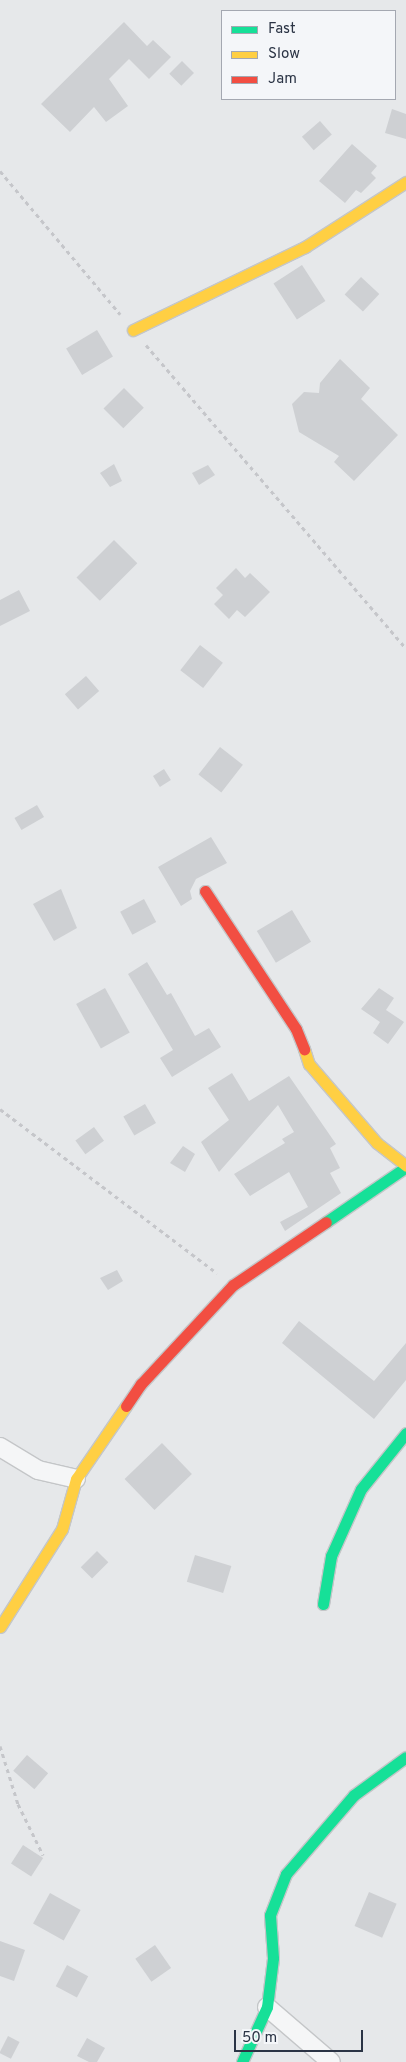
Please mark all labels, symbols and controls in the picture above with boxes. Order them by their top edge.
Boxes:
legend [221,10,396,100]
text: Fast [268,20,296,39]
text: Slow [268,45,300,64]
text: Jam [268,70,297,89]
scale bar [236,2020,365,2052]
text: 50 m [242,2029,277,2048]

